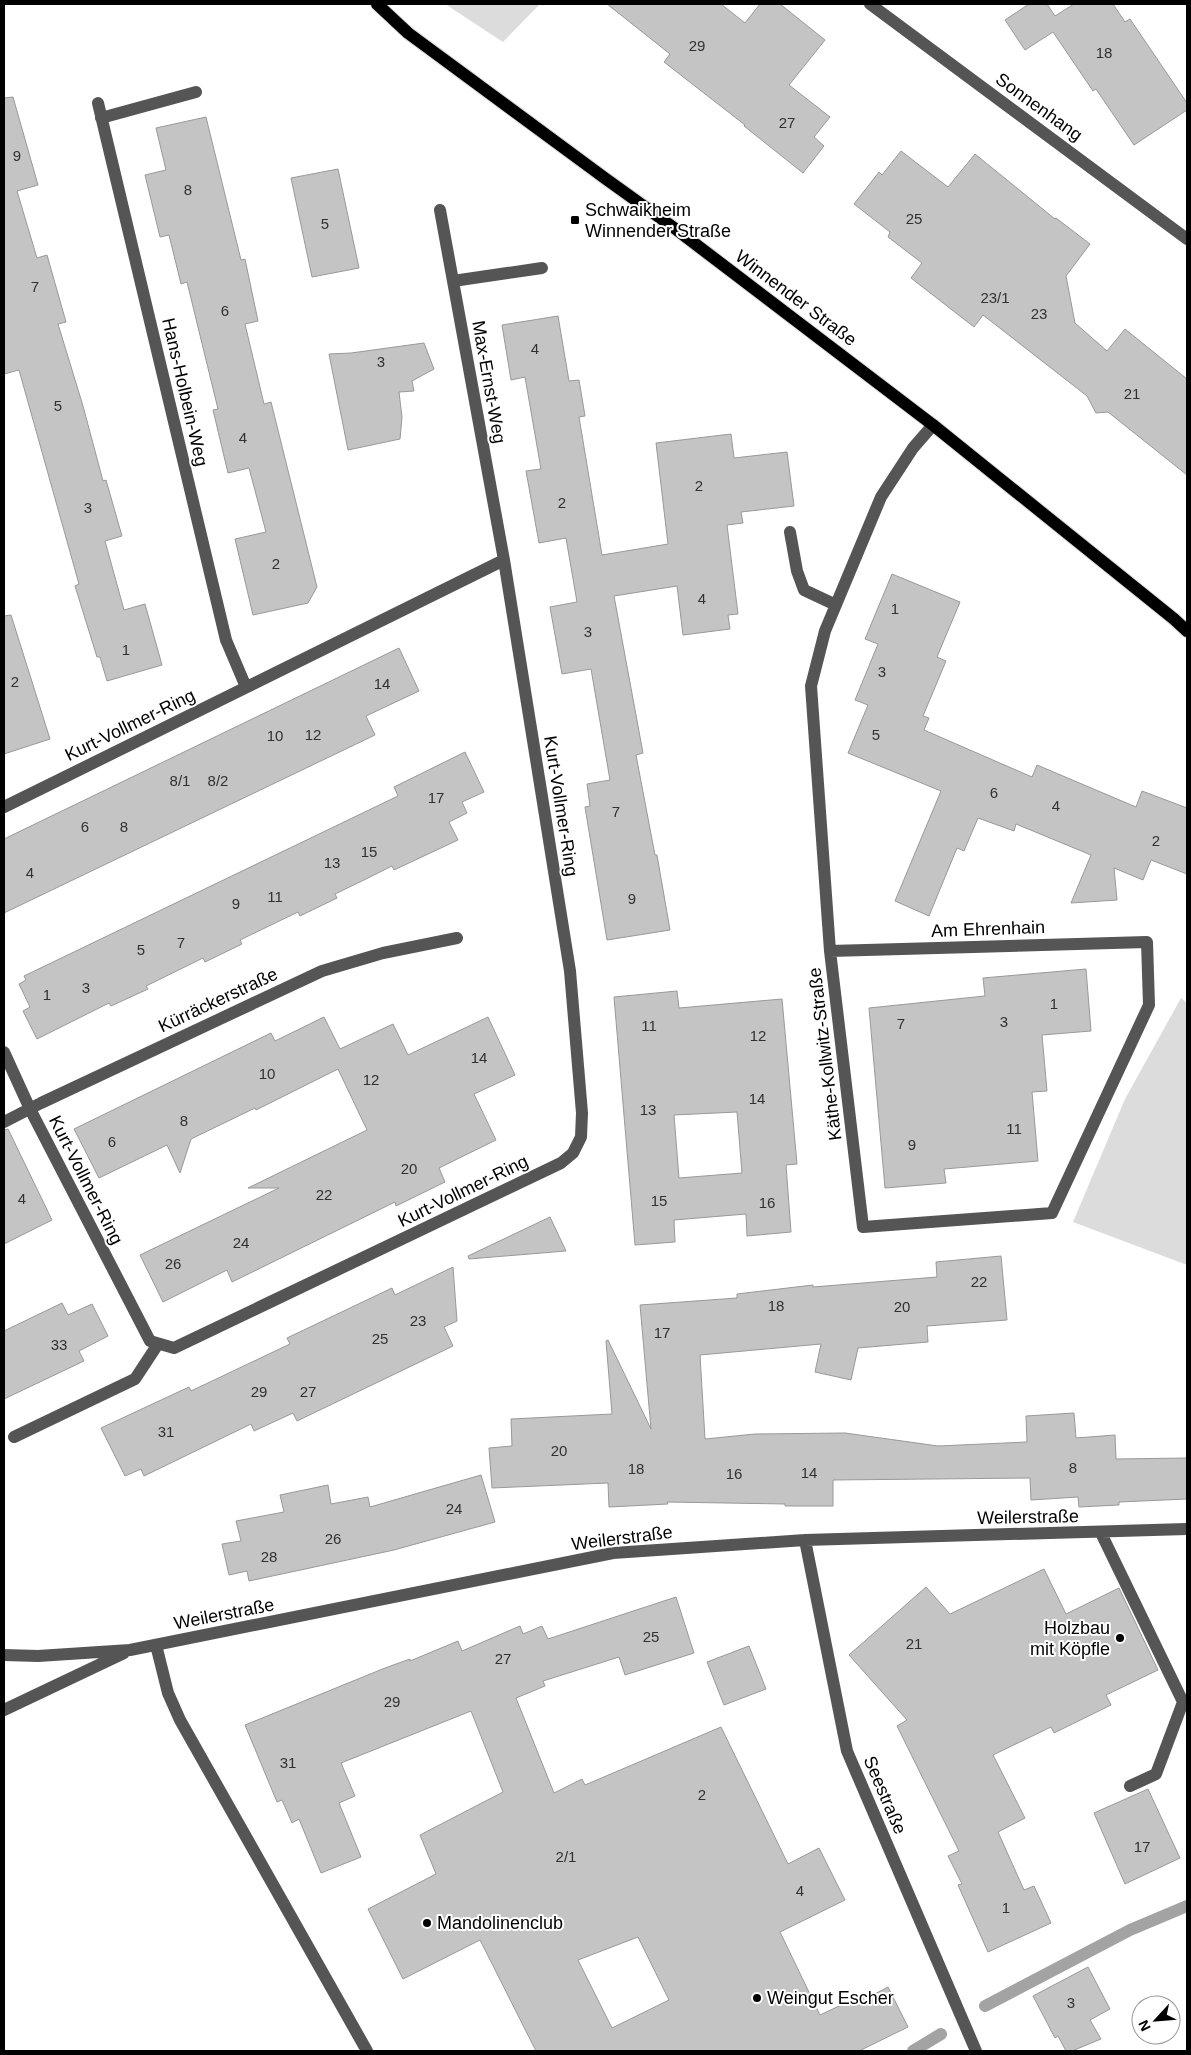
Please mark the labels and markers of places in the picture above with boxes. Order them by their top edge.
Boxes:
place label: Schwaikheim Winnender Straße [585,200,731,241]
marker: Schwaikheim Winnender Straße [569,214,581,226]
place label: Holzbau mit Köpfle [1030,1618,1110,1659]
marker: Holzbau mit Köpfle [1114,1632,1126,1644]
place label: Mandolinenclub [437,1913,563,1933]
marker: Mandolinenclub [421,1917,433,1929]
place label: Weingut Escher [767,1988,894,2008]
marker: Weingut Escher [751,1992,763,2004]

